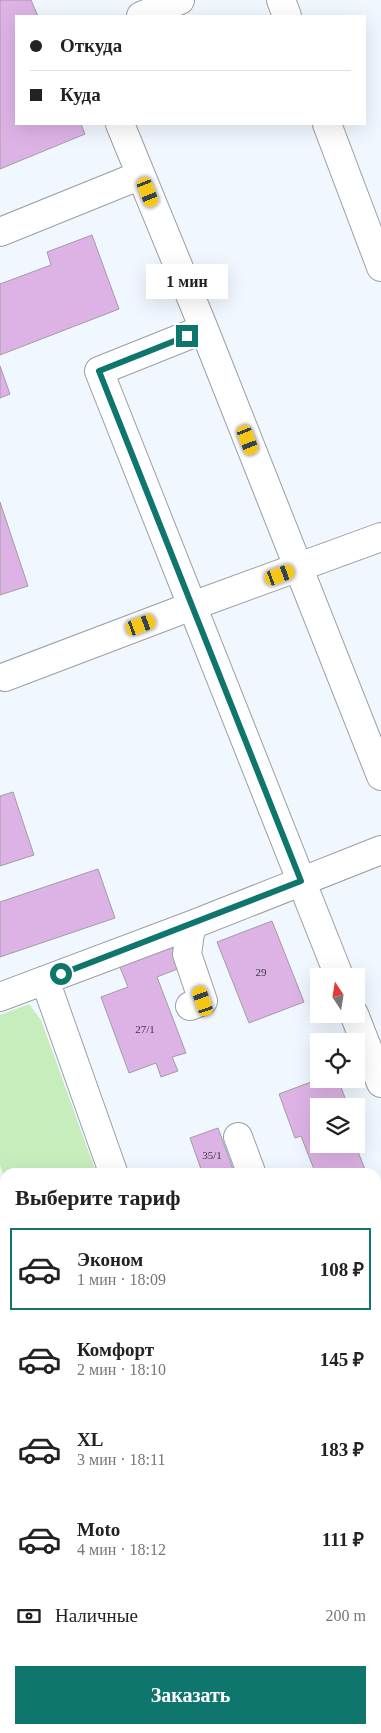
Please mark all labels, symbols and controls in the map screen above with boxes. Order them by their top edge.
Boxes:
text: Откуда [60,35,122,56]
text: Куда [60,84,101,105]
car [135,175,160,209]
callout: 1 мин [146,264,228,298]
text: 1 мин [166,273,208,290]
route end [176,325,198,347]
car [235,423,260,457]
car [263,563,296,587]
car [124,613,157,637]
route start [50,963,72,985]
house number: 29 [256,966,267,978]
north arrow [310,968,365,1022]
map controls [310,968,365,1153]
car [191,984,214,1018]
house number: 27/1 [135,1023,155,1035]
button: locate [310,1033,365,1088]
button: layers [310,1098,365,1153]
house number: 35/1 [202,1149,222,1161]
text: Выберите тариф [15,1185,181,1210]
icon: car [17,1247,62,1292]
text: Эконом [77,1249,143,1270]
text: 108 ₽ [320,1259,364,1280]
text: 1 мин · 18:09 [77,1271,166,1288]
icon: car [17,1337,62,1382]
text: Комфорт [77,1339,154,1360]
text: 145 ₽ [320,1349,364,1370]
text: 2 мин · 18:10 [77,1361,166,1378]
icon: car [17,1427,62,1472]
text: XL [77,1429,103,1450]
text: 183 ₽ [320,1439,364,1460]
text: 3 мин · 18:11 [77,1451,165,1468]
icon: car [17,1517,62,1562]
text: Moto [77,1519,120,1540]
text: 111 ₽ [322,1529,364,1550]
text: 4 мин · 18:12 [77,1541,166,1558]
icon: cash [15,1602,43,1630]
text: Наличные [55,1605,138,1626]
text: 200 m [326,1607,366,1624]
button: Заказать [15,1666,366,1724]

